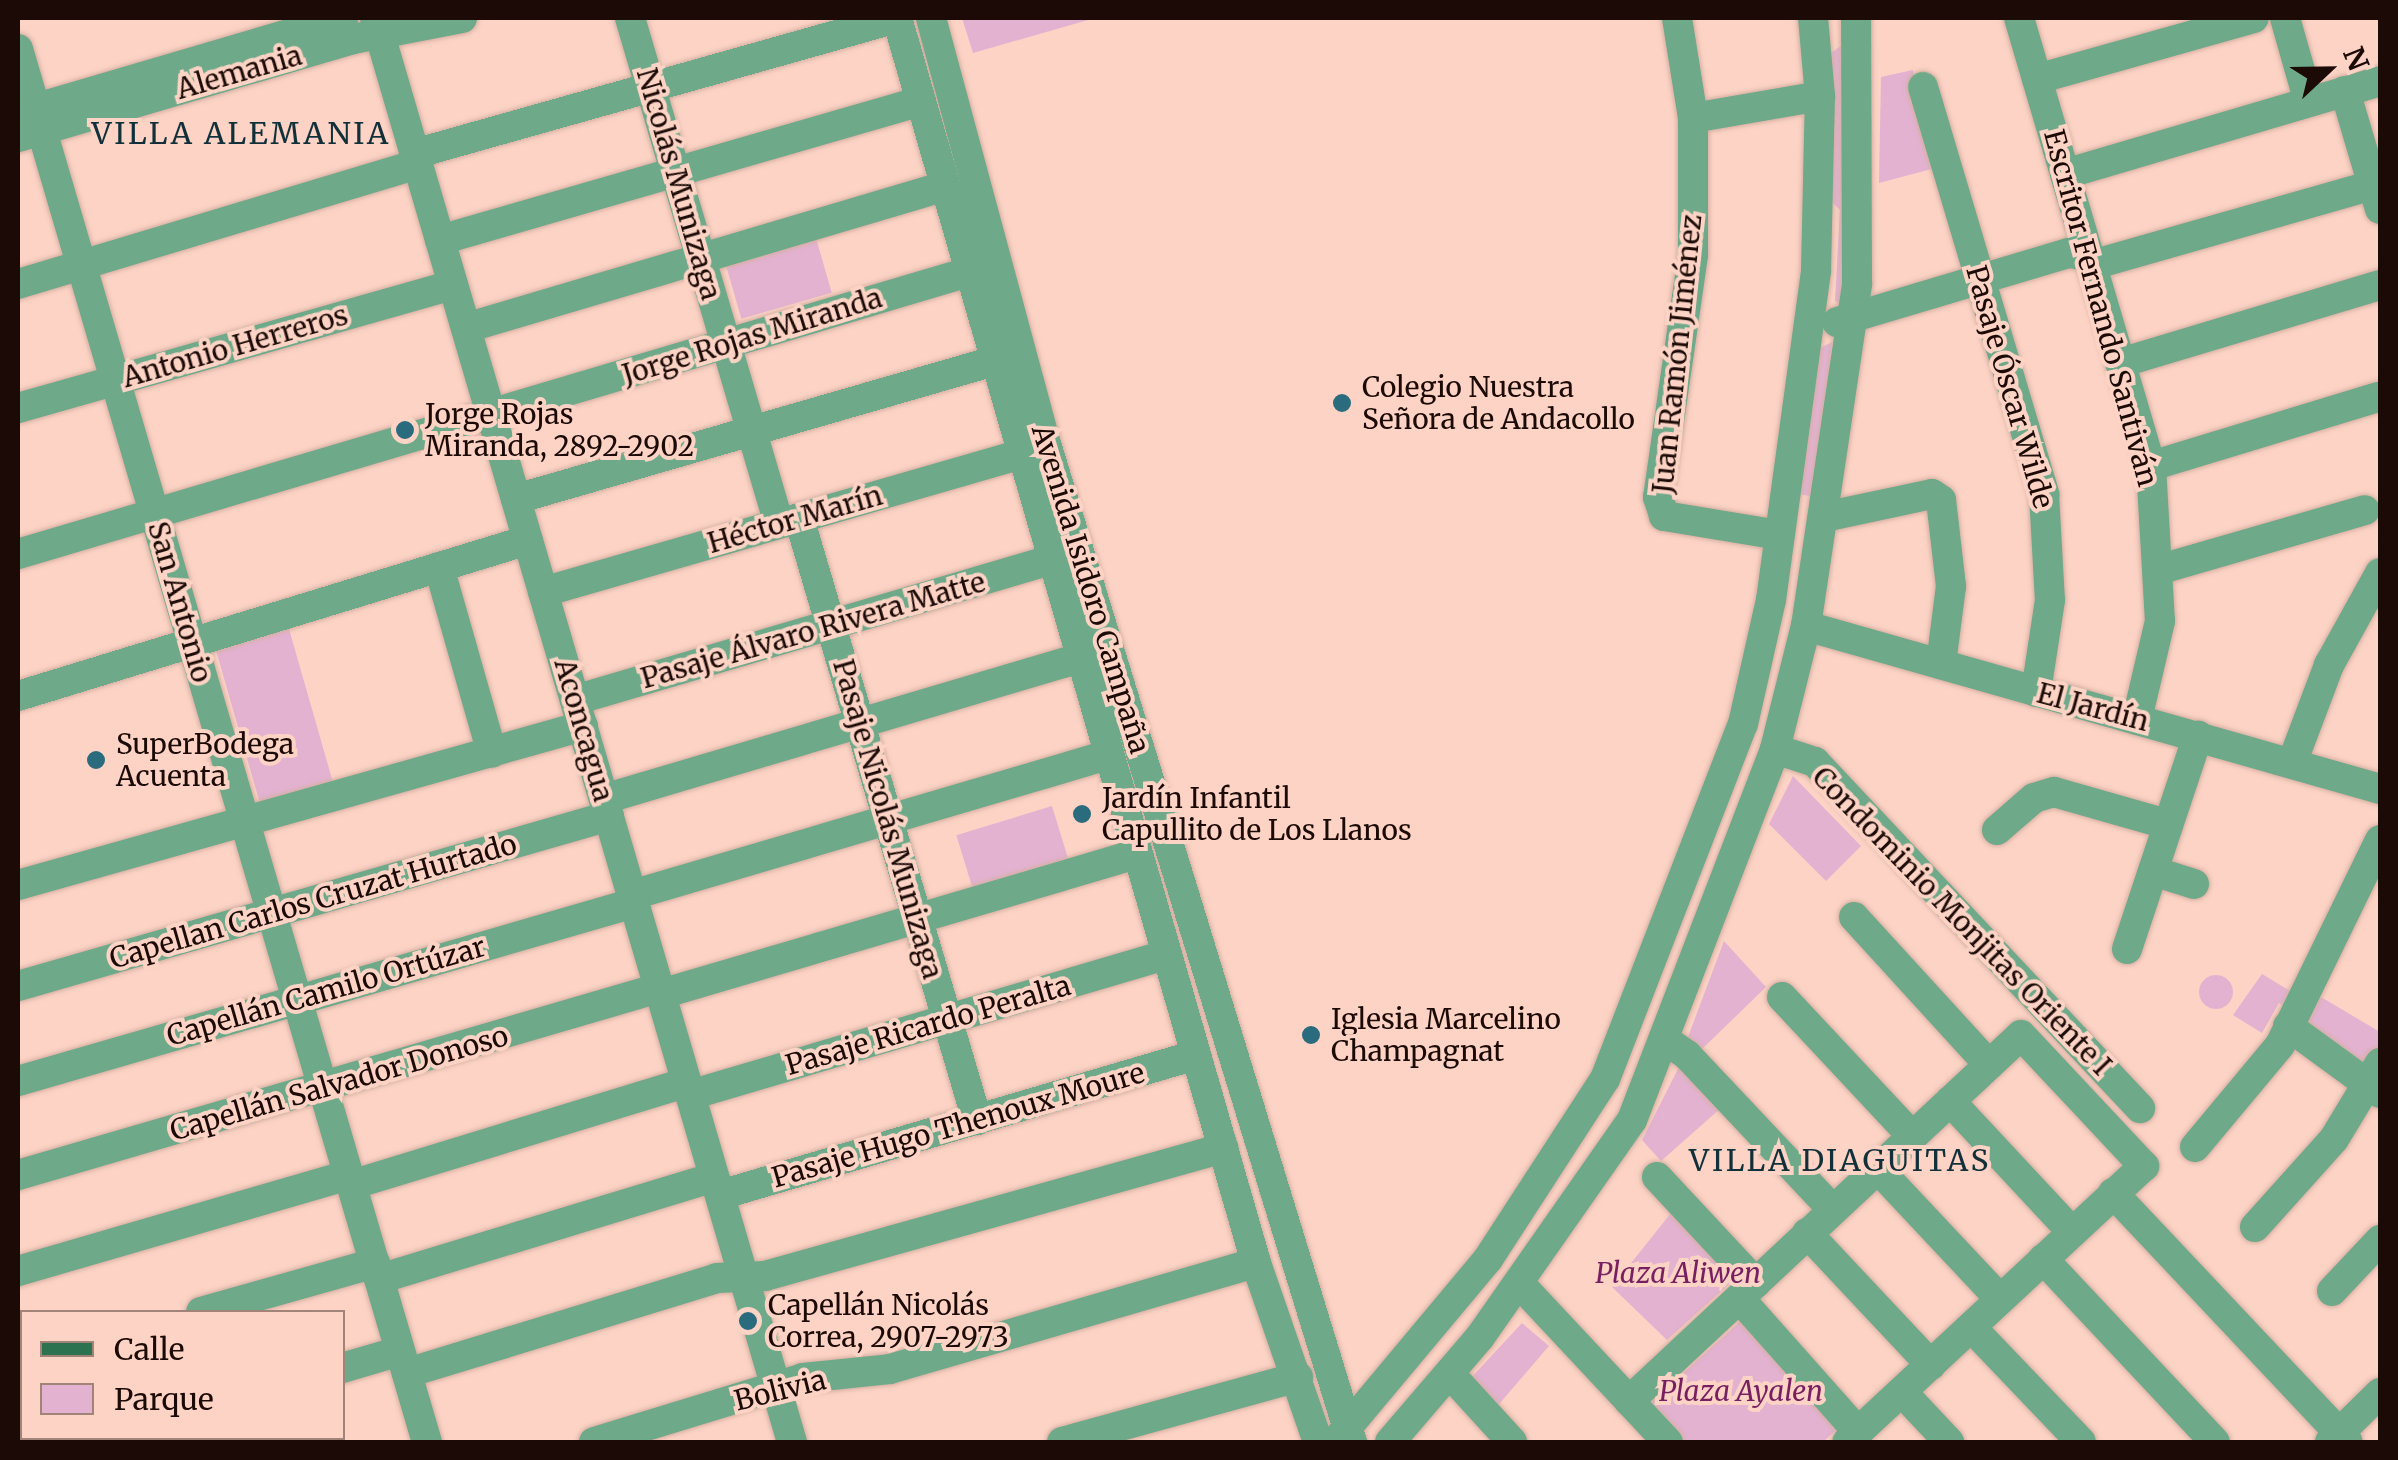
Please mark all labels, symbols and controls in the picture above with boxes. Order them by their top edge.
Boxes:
north arrow [2278,20,2378,120]
street label: Alemania [172,38,306,106]
text: N [2335,42,2377,76]
street label: Nicolás Munizaga [630,64,728,304]
district label: VILLA ALEMANIA [91,115,391,151]
street label: Escritor Fernando Santiván [2037,126,2165,490]
street label: Juan Ramón Jiménez [1646,213,1708,495]
street label: Pasaje Óscar Wilde [1959,262,2061,512]
street label: Jorge Rojas Miranda [618,280,886,392]
street label: Antonio Herreros [118,298,352,394]
place label: Colegio Nuestra Señora de Andacollo [1362,370,1635,436]
marker: Colegio Nuestra Señora de Andacollo [1331,392,1353,414]
place label: Jorge Rojas Miranda, 2892-2902 [425,397,694,463]
marker: Jorge Rojas Miranda, 2892-2902 [394,419,416,441]
street label: Avenida Isidoro Campaña [1025,421,1157,757]
street label: Héctor Marín [704,478,886,560]
street label: San Antonio [141,518,219,686]
street label: Pasaje Álvaro Rivera Matte [637,565,989,695]
street label: Aconcagua [548,655,620,805]
street label: Pasaje Nicolás Munizaga [826,655,950,983]
street label: El Jardín [2033,676,2153,738]
place label: SuperBodega Acuenta [116,727,294,793]
marker: SuperBodega Acuenta [85,749,107,771]
street label: Condominio Monjitas Oriente I [1806,760,2118,1082]
place label: Jardín Infantil Capullito de Los Llanos [1102,781,1412,847]
marker: Jardín Infantil Capullito de Los Llanos [1071,803,1093,825]
street label: Capellan Carlos Cruzat Hurtado [106,827,520,975]
street label: Capellán Camilo Ortúzar [163,929,489,1053]
street label: Pasaje Ricardo Peralta [782,968,1074,1082]
place label: Iglesia Marcelino Champagnat [1331,1002,1561,1068]
street label: Capellán Salvador Donoso [166,1019,512,1147]
marker: Iglesia Marcelino Champagnat [1300,1024,1322,1046]
street label: Pasaje Hugo Thenoux Moure [768,1056,1148,1194]
district label: VILLA DIAGUITAS [1689,1142,1991,1178]
park label: Plaza Aliwen [1595,1256,1761,1290]
place label: Capellán Nicolás Correa, 2907-2973 [768,1288,1009,1354]
legend [20,1310,345,1440]
marker: Capellán Nicolás Correa, 2907-2973 [737,1310,759,1332]
text: Calle [114,1330,184,1368]
street label: Bolivia [731,1362,829,1418]
park label: Plaza Ayalen [1659,1374,1823,1408]
text: Parque [114,1380,214,1418]

